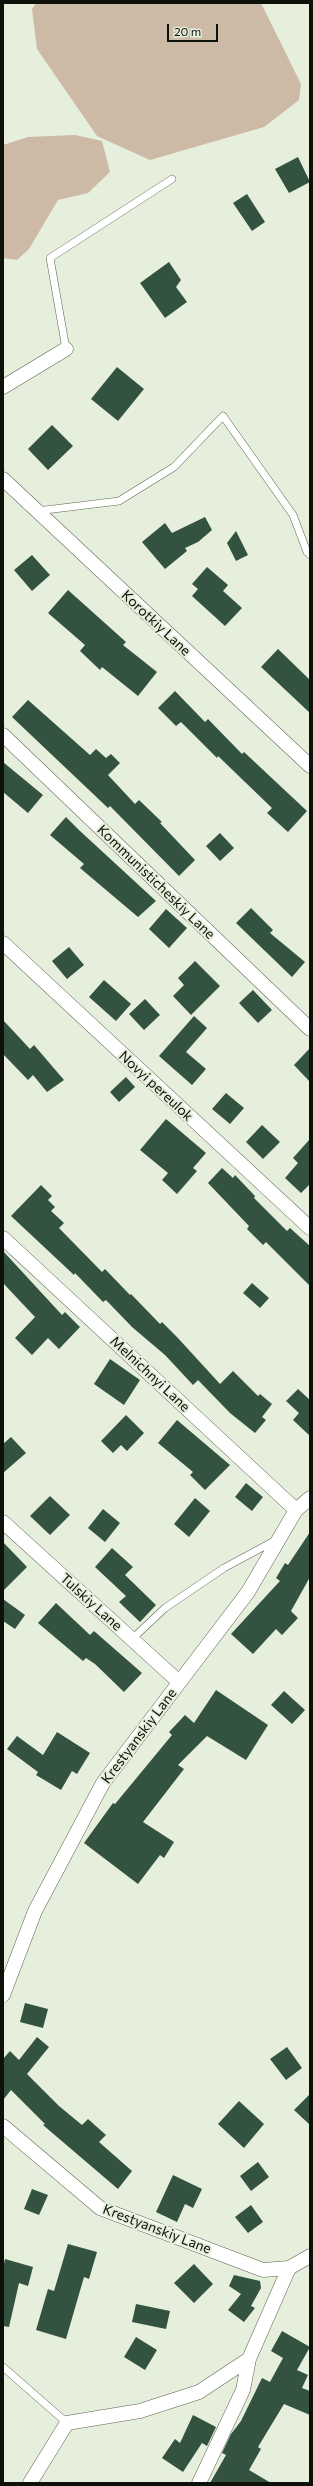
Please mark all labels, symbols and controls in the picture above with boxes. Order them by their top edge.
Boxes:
scale bar [169,16,220,42]
text: 20 m [174,24,201,38]
street label: Korotkiy Lane [118,587,194,659]
street label: Kommunisticheskiy Lane [94,821,218,943]
street label: Novyi pereulok [115,1047,197,1125]
street label: Melnichnyi Lane [107,1333,193,1415]
street label: Tulskiy Lane [57,1570,125,1634]
street label: Krestyanskiy Lane [98,1685,180,1787]
street label: Krestyanskiy Lane [100,2201,214,2257]

